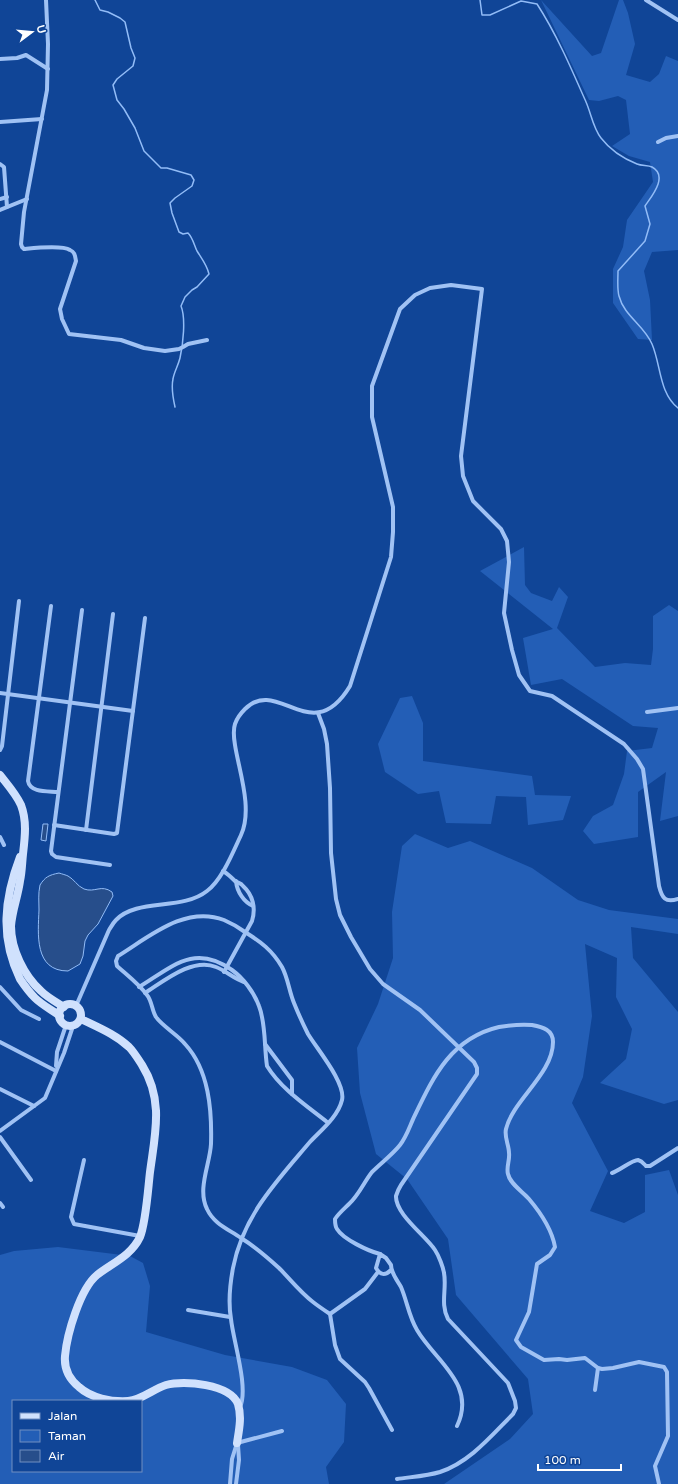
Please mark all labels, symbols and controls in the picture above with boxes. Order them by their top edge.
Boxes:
north arrow [12,12,52,52]
text: U [34,24,49,35]
legend [12,1400,142,1472]
text: Jalan [48,1409,77,1423]
text: Taman [48,1429,86,1443]
scale bar [538,1446,621,1472]
text: Air [48,1449,65,1463]
text: 100 m [544,1453,581,1467]

